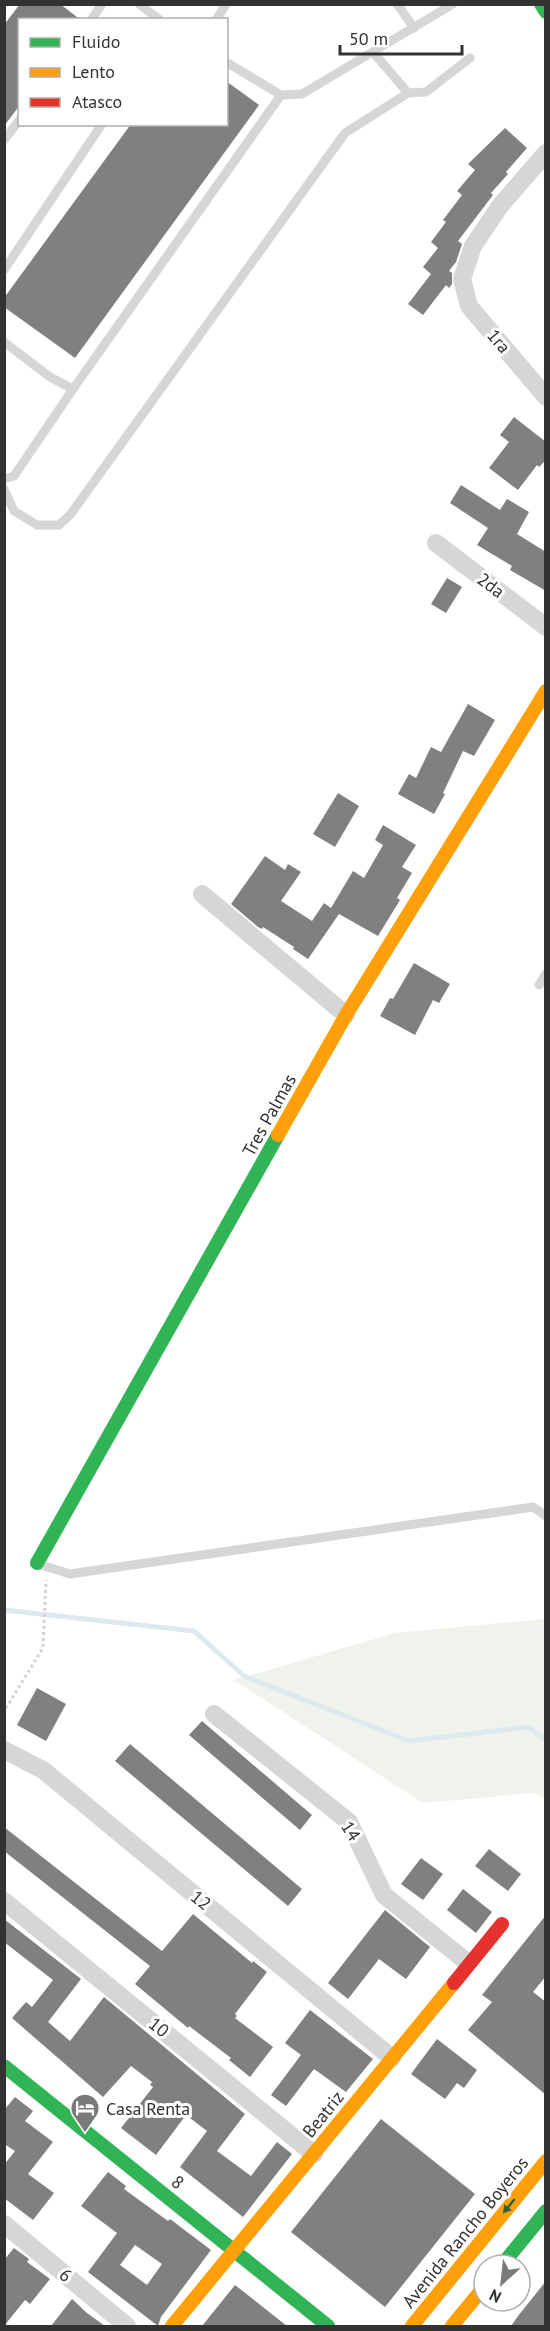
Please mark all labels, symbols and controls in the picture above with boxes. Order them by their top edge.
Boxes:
legend [18,18,228,126]
scale bar [340,18,462,56]
text: 50 m [349,27,388,50]
text: Fluido [72,30,120,53]
text: Lento [72,60,115,83]
text: Atasco [72,90,122,113]
street label: 1ra [482,324,516,358]
street label: 2da [473,567,509,603]
street label: Tres Palmas [237,1070,301,1160]
street label: 14 [336,1817,366,1846]
street label: 12 [186,1885,216,1915]
street label: 10 [144,2012,174,2042]
street label: Beatriz [297,2086,349,2142]
hotel icon: Casa Renta [69,2092,101,2134]
place label: Casa Renta [106,2097,190,2120]
street label: Avenida Rancho Boyeros [397,2152,533,2312]
street label: 8 [167,2170,189,2194]
one-way arrow [503,2199,515,2214]
north arrow [472,2253,532,2313]
street label: 6 [55,2263,77,2287]
text: N [486,2285,504,2308]

